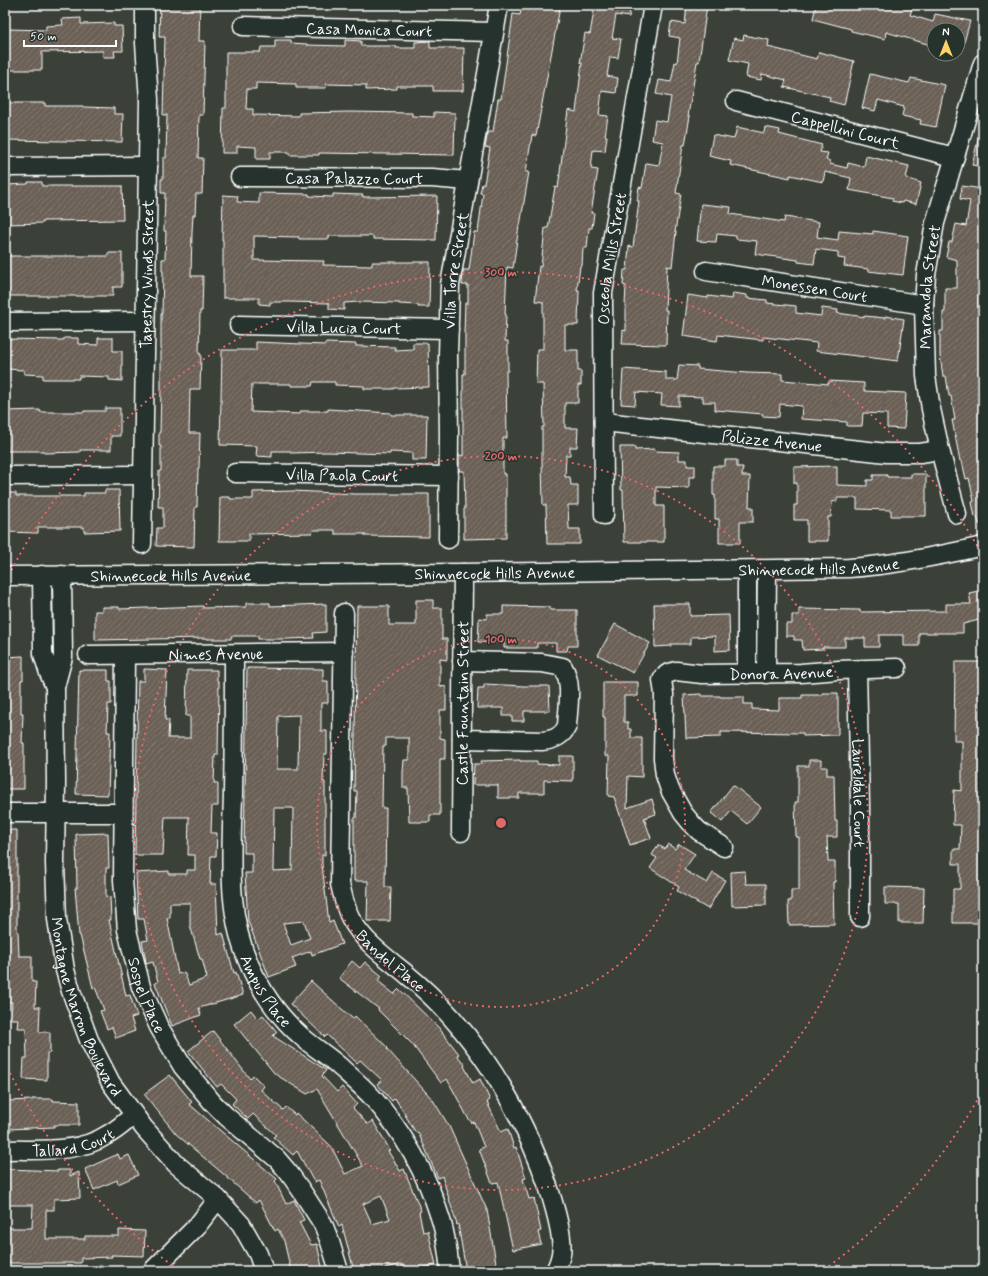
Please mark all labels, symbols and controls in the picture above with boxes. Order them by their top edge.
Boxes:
street label: Casa Monica Court [306,19,432,43]
scale bar [24,22,116,48]
north arrow [926,22,966,62]
text: N [942,26,950,40]
text: 50 m [30,29,57,45]
street label: Cappellini Court [788,107,902,155]
street label: Casa Palazzo Court [285,168,424,190]
street label: Osceola Mills Street [594,191,632,325]
street label: Tapestry Winds Street [136,199,159,349]
street label: Villa Torre Street [440,210,475,329]
street label: Marandola Street [915,223,947,350]
text: 300 m [485,265,518,281]
street label: Monessen Court [760,271,869,308]
street label: Villa Lucia Court [286,317,402,340]
street label: Polizze Avenue [721,426,823,458]
text: 200 m [485,449,518,465]
street label: Villa Paola Court [286,465,398,487]
street label: Shinnecock Hills Avenue [738,554,901,581]
street label: Shinnecock Hills Avenue [415,563,576,585]
street label: Shinnecock Hills Avenue [91,565,252,587]
street label: Castle Fountain Street [452,620,475,785]
text: 100 m [485,632,518,648]
street label: Nimes Avenue [168,644,264,666]
street label: Donora Avenue [729,661,834,686]
street label: Laureldale Court [847,739,869,847]
centre of rings [494,816,508,830]
street label: Montagne Marron Boulevard [45,916,126,1101]
street label: Bandol Place [350,926,429,998]
street label: Ampus Place [234,952,296,1033]
street label: Sospel Place [122,955,169,1038]
street label: Tallard Court [32,1124,119,1162]

